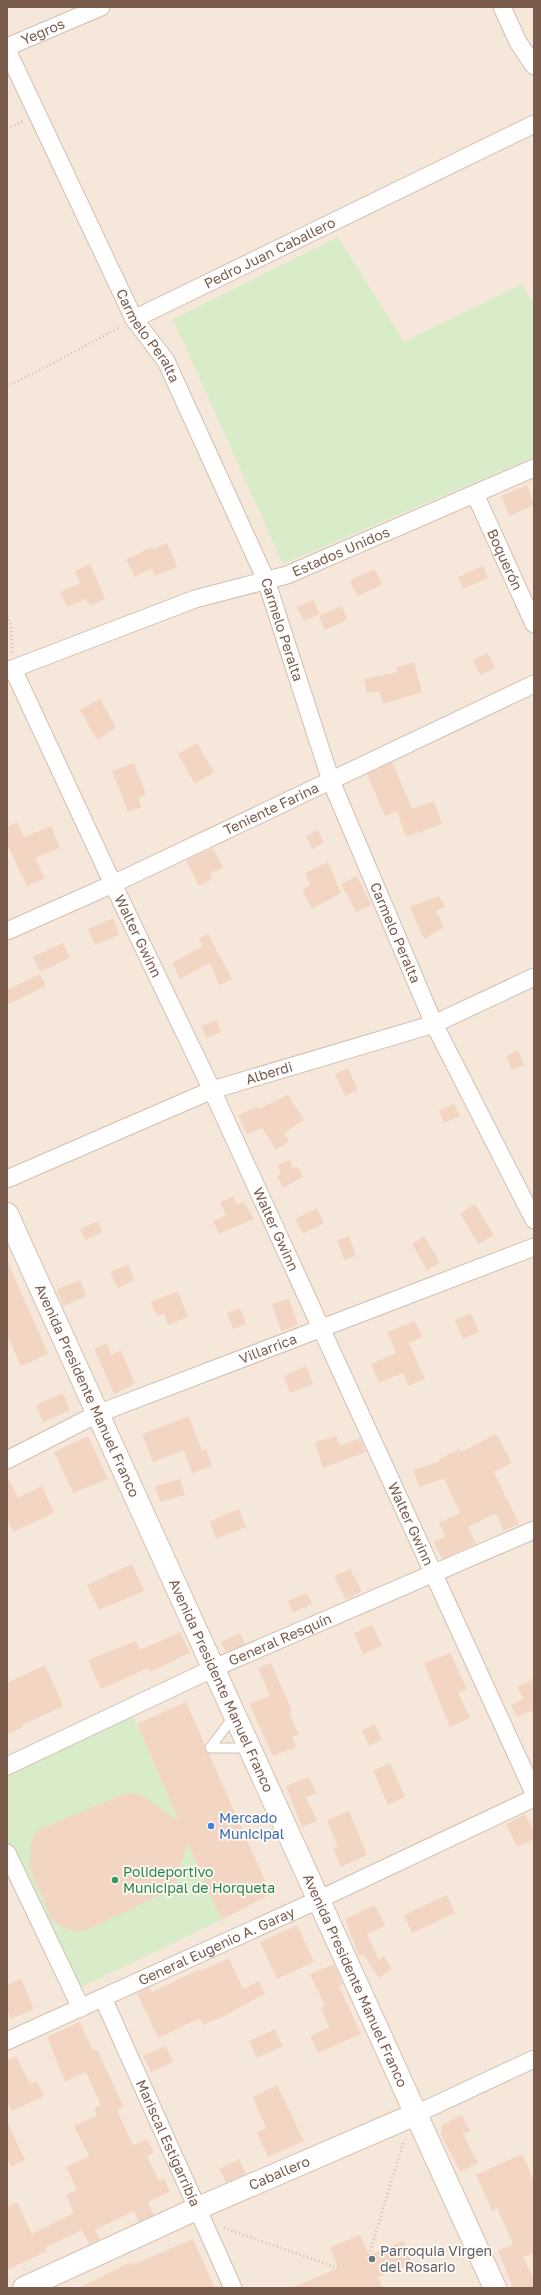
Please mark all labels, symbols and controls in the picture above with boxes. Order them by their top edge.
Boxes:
street label: Yegros [18,14,67,48]
street label: Pedro Juan Caballero [201,213,338,292]
street label: Carmelo Peralta [113,286,184,385]
street label: Estados Unidos [289,523,392,580]
street label: Boquerón [484,526,526,593]
street label: Carmelo Peralta [258,575,307,683]
street label: Teniente Farina [220,779,321,838]
street label: Carmelo Peralta [367,880,425,985]
street label: Walter Gwinn [111,892,166,980]
street label: Alberdi [243,1058,294,1088]
street label: Walter Gwinn [250,1185,303,1274]
street label: Avenida Presidente Manuel Franco [32,1281,144,1500]
street label: Villarrica [236,1330,299,1367]
street label: Walter Gwinn [385,1479,438,1568]
street label: Avenida Presidente Manuel Franco [166,1576,278,1795]
street label: General Resquín [226,1609,334,1669]
place label: Mercado Municipal [219,1809,284,1842]
marker: Mercado Municipal [206,1821,216,1831]
place label: Polideportivo Municipal de Horqueta [123,1863,275,1896]
street label: Avenida Presidente Manuel Franco [300,1871,412,2090]
marker: Polideportivo Municipal de Horqueta [110,1875,120,1885]
street label: General Eugenio A. Garay [135,1903,297,1988]
street label: Mariscal Estigarribia [133,2077,204,2209]
street label: Caballero [246,2152,312,2193]
place label: Parroquia Virgen del Rosario [380,2242,492,2275]
marker: Parroquia Virgen del Rosario [367,2254,377,2264]

